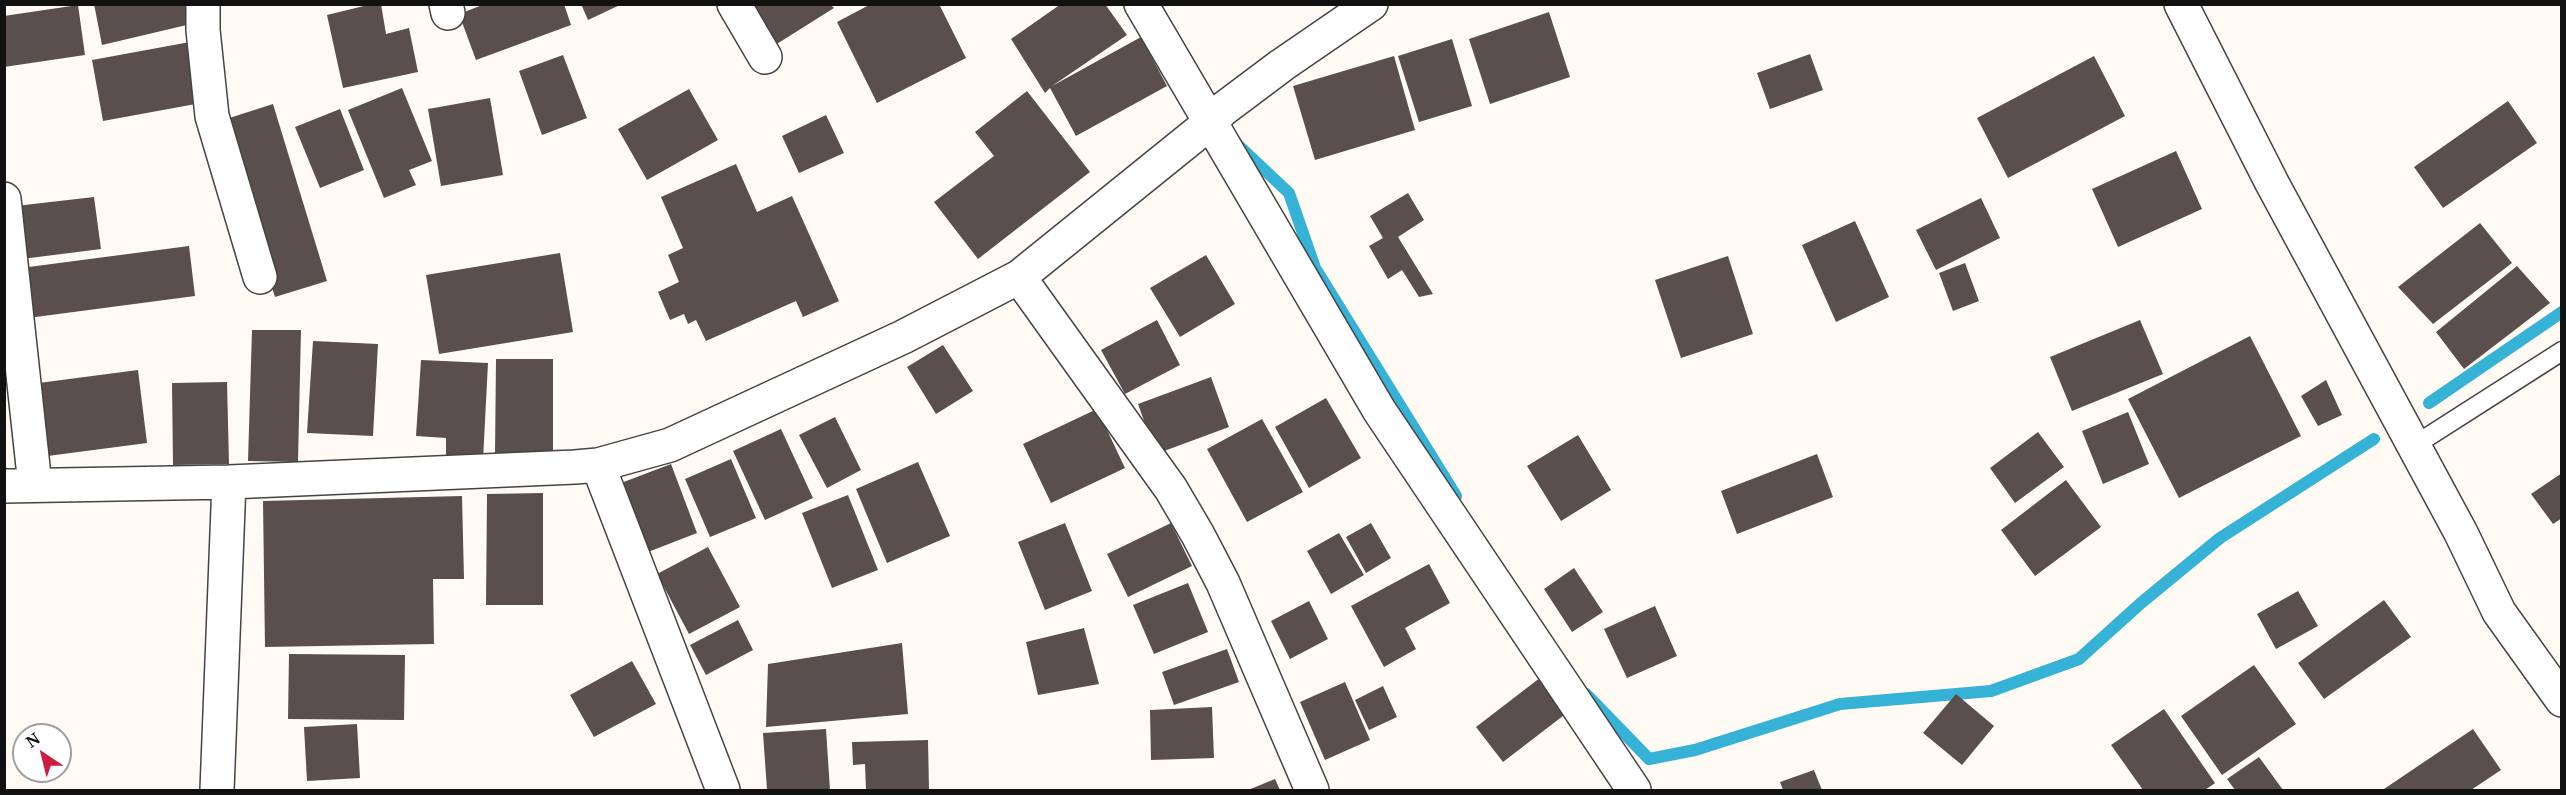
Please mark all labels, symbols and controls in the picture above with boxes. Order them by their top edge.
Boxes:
north arrow [12,723,72,783]
text: N [21,727,44,753]

